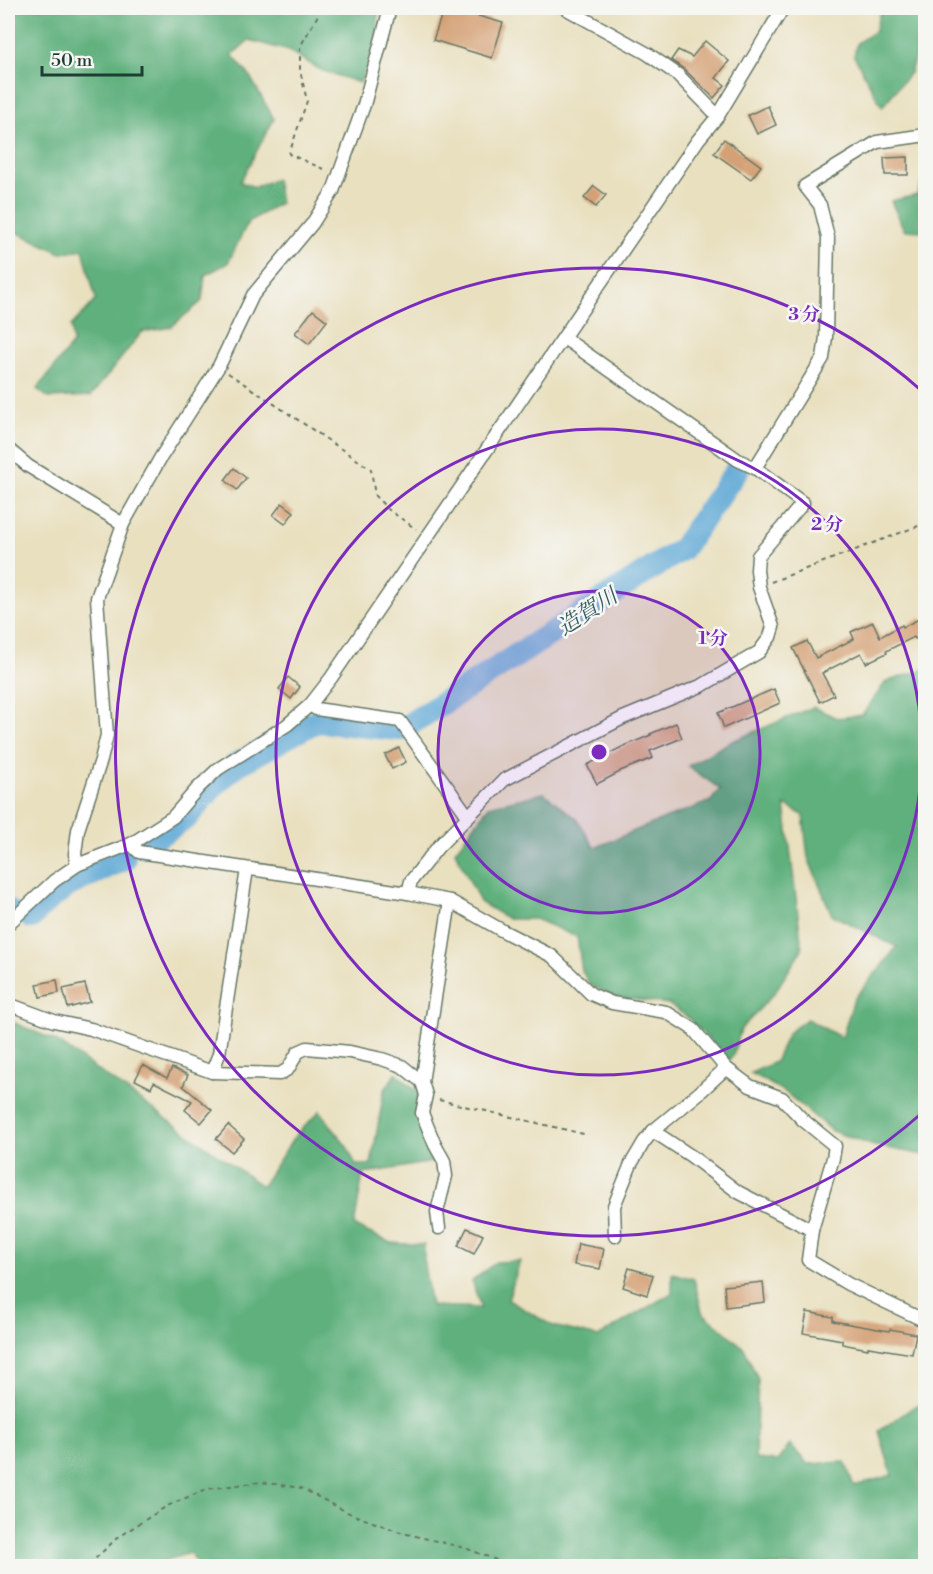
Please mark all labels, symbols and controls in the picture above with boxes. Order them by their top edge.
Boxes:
scale bar [42,39,142,77]
text: 50 m [51,49,93,72]
text: 3 分 [788,303,820,326]
text: 2 分 [811,513,843,536]
water label: 造賀川 [553,582,625,642]
text: 1 分 [698,627,728,650]
centre of rings [589,742,609,762]

